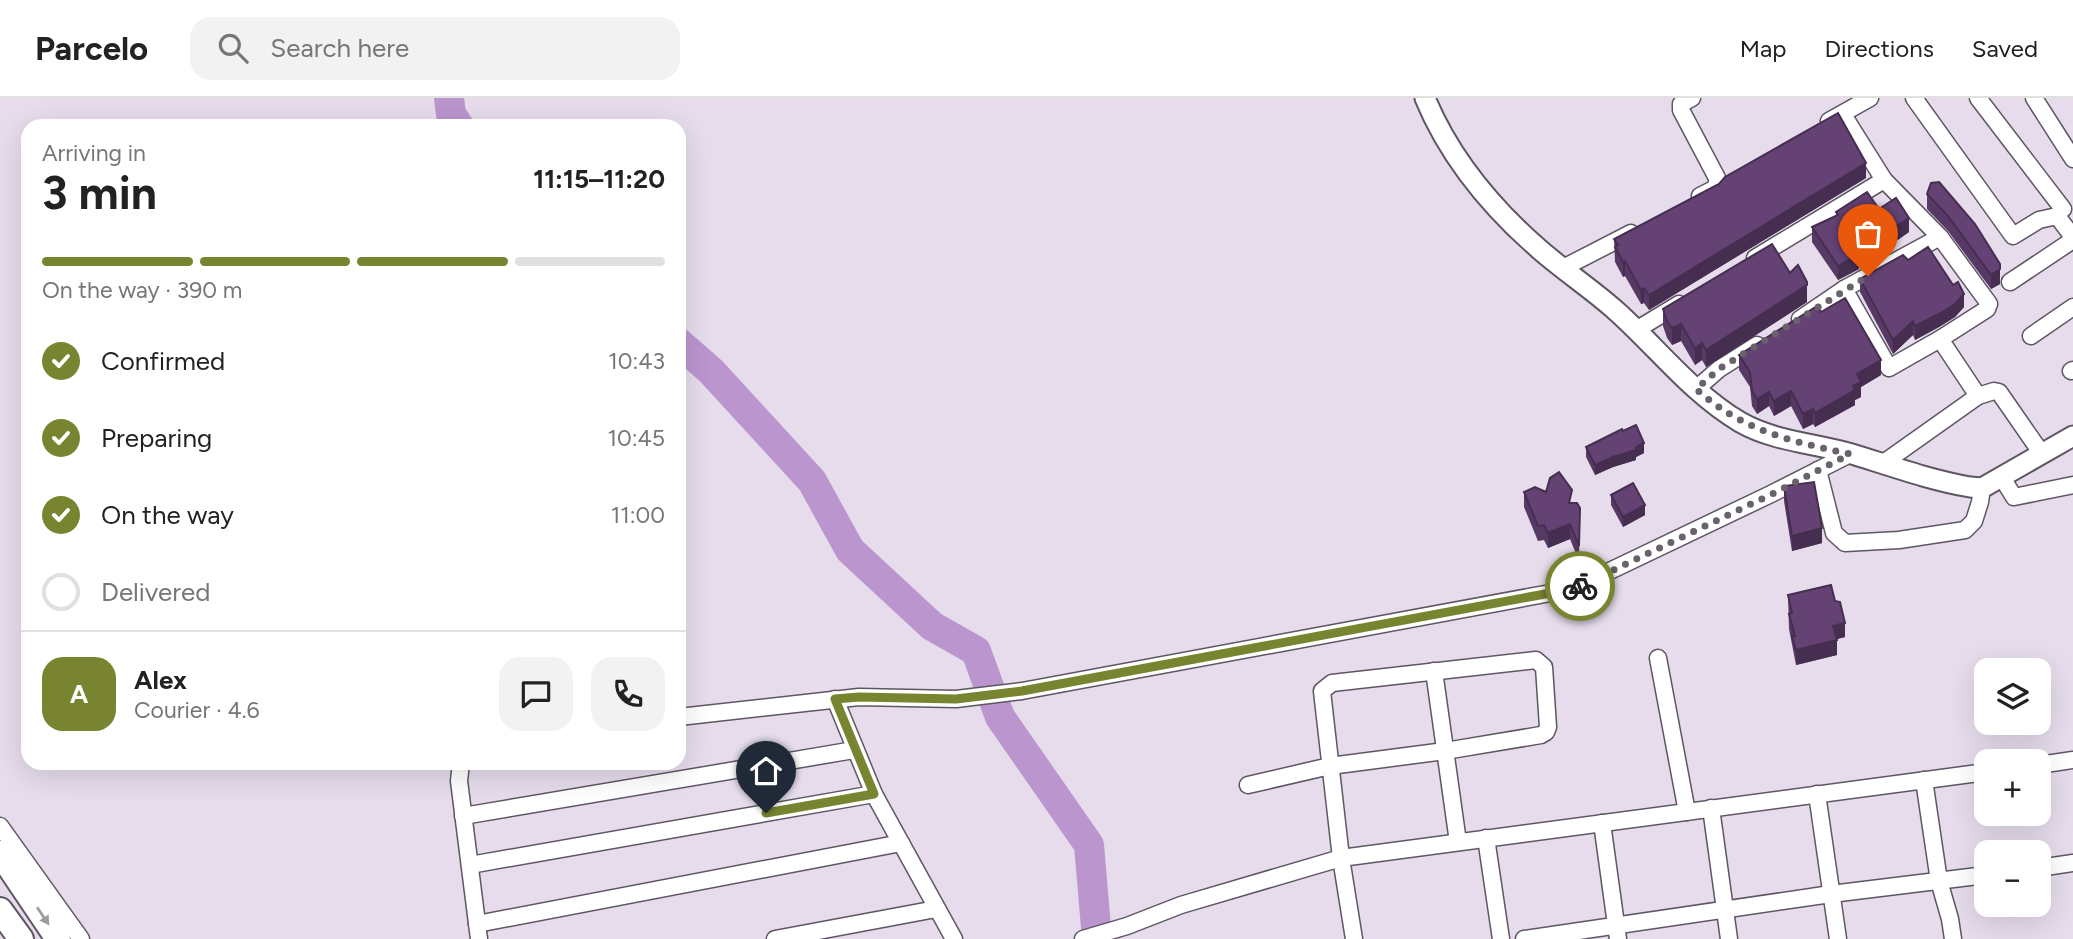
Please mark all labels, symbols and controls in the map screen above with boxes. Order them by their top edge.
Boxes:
search box [190,17,680,80]
text: Parcelo [35,29,148,68]
icon: search [214,29,252,67]
text: Search here [270,32,409,64]
text: Map [1740,34,1786,63]
text: Directions [1824,34,1934,63]
text: Saved [1972,34,2038,63]
text: Arriving in [42,139,146,167]
text: 11:15–11:20 [533,163,665,195]
text: 3 min [42,165,157,221]
pin [1838,204,1898,276]
icon: bag [1849,215,1887,253]
text: On the way · 390 m [42,276,242,304]
icon: check [42,342,80,380]
text: Confirmed [101,345,225,377]
text: 10:43 [608,347,665,375]
icon: check [42,419,80,457]
text: Preparing [101,422,212,454]
text: 10:45 [607,424,665,452]
icon: check [42,496,80,534]
text: On the way [101,499,234,531]
text: 11:00 [611,501,665,529]
courier [1545,551,1615,621]
icon: bike [1561,567,1599,605]
text: Delivered [101,576,210,608]
button: chat [499,657,573,731]
button: phone [591,657,665,731]
map controls [1974,658,2051,917]
button: layers [1974,658,2051,735]
text: Alex [134,664,187,696]
text: A [70,678,88,710]
text: Courier · 4.6 [134,696,260,724]
pin [736,741,796,813]
button: + [1974,749,2051,826]
icon: home [747,752,785,790]
button: − [1974,840,2051,917]
one-way arrow [36,907,49,926]

